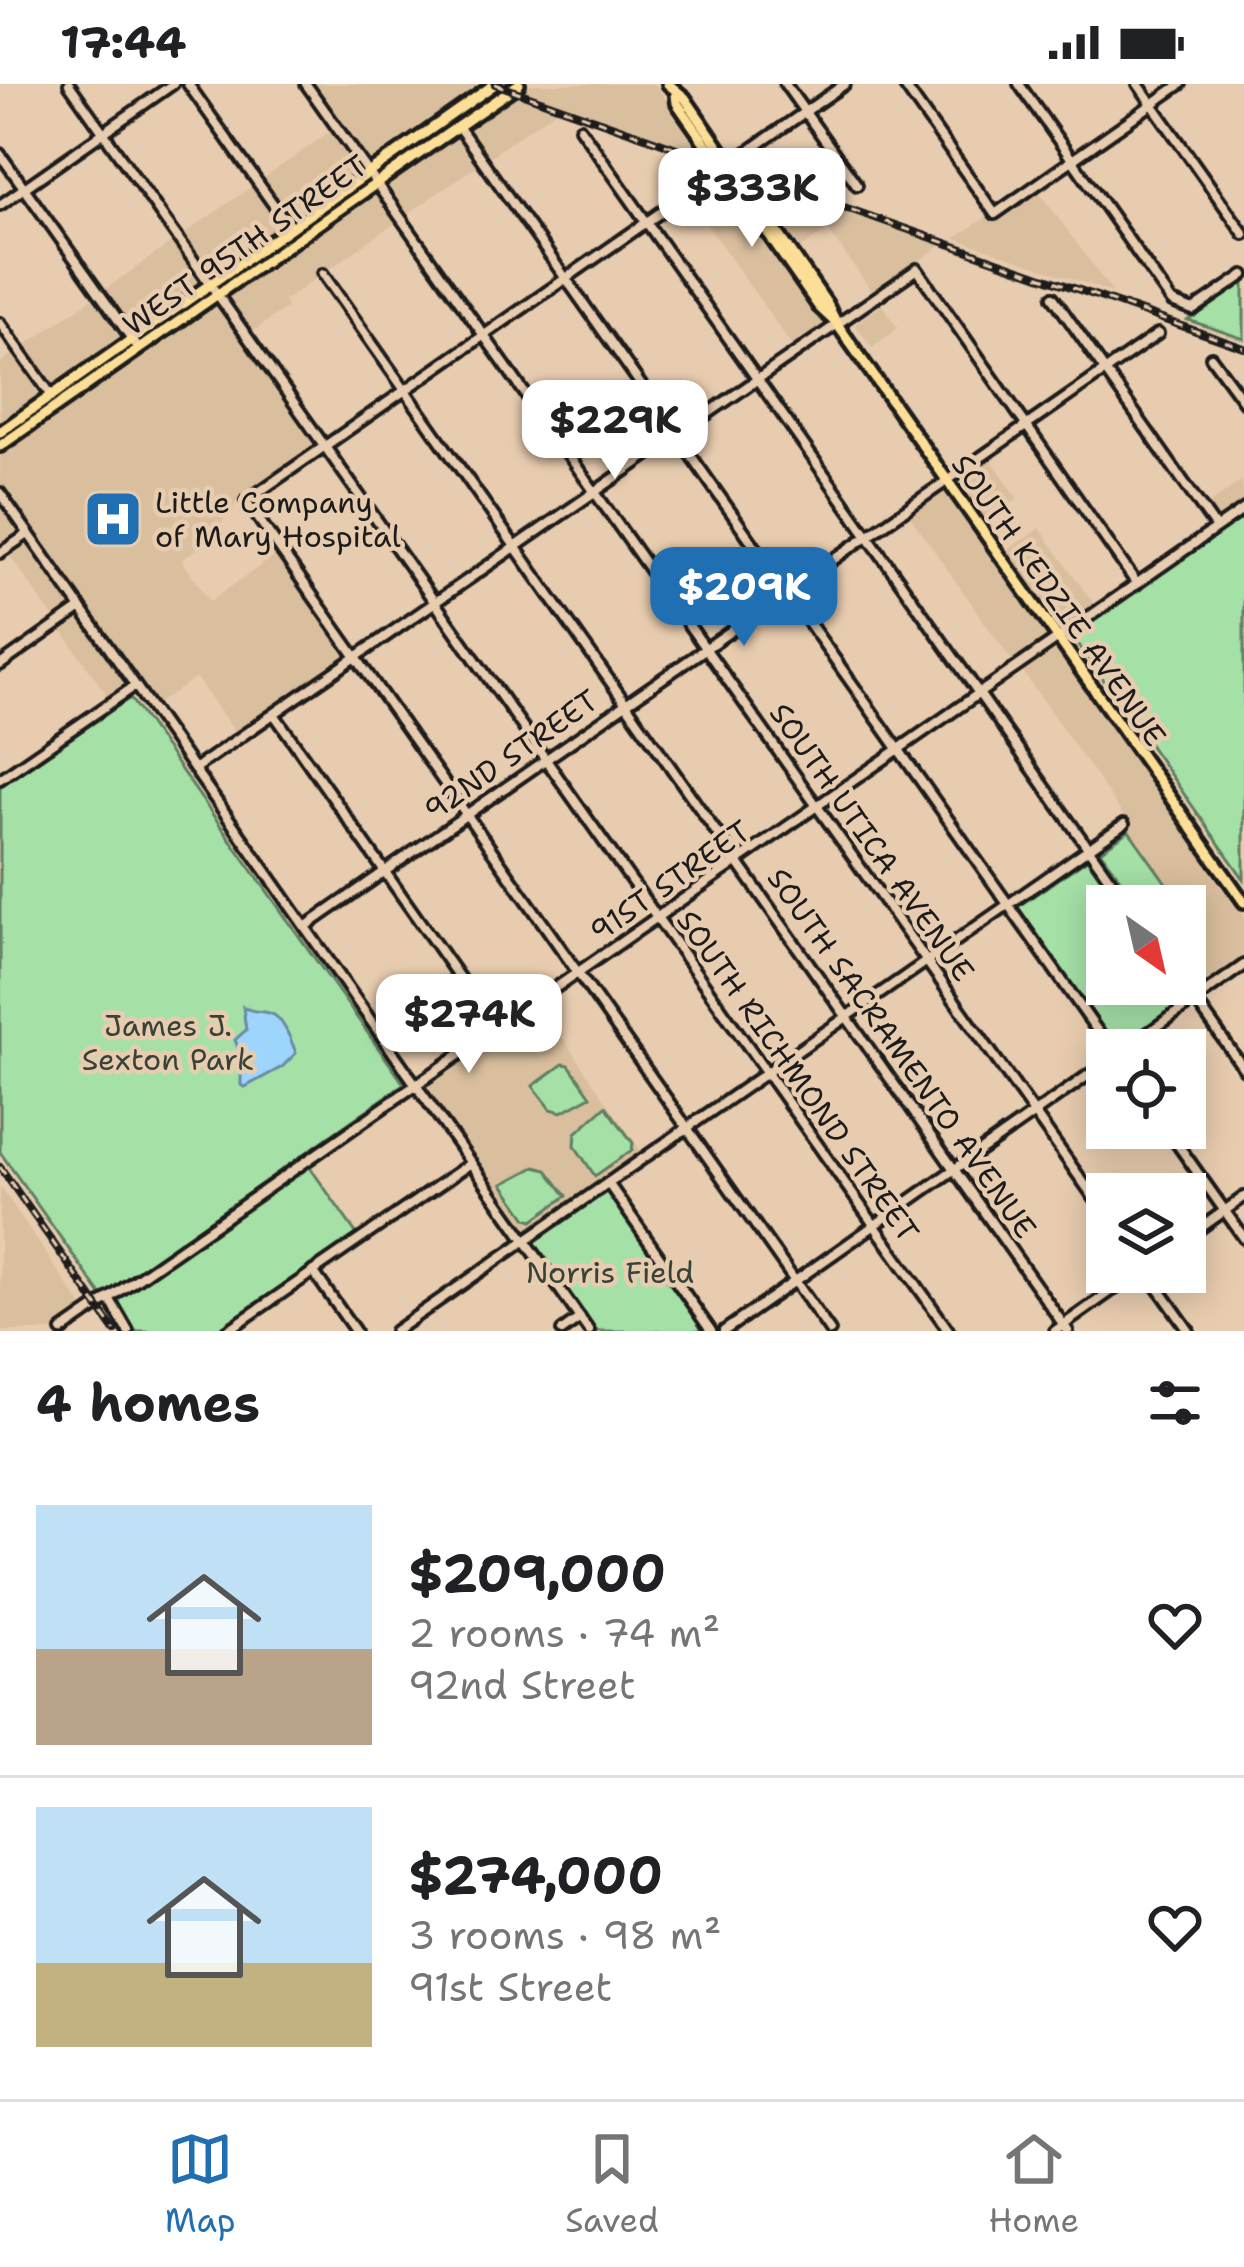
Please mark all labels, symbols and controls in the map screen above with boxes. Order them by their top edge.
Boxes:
text: 17:44 [60,12,187,72]
street label: WEST 95TH STREET [115,145,375,345]
pin: $333K [668,148,836,250]
text: $333K [685,161,819,213]
pin: $229K [531,380,699,482]
text: $229K [549,393,681,445]
street label: SOUTH KEDZIE AVENUE [942,446,1176,754]
place label: Little Company of Mary Hospital [155,482,401,557]
hospital icon: Little Company of Mary Hospital [82,488,144,550]
pin: $209K [660,547,828,649]
text: $209K [677,560,811,612]
street label: 92ND STREET [416,680,606,830]
street label: SOUTH UTICA AVENUE [760,695,984,989]
street label: 91ST STREET [582,810,758,952]
street label: SOUTH SACRAMENTO AVENUE [758,860,1046,1246]
north arrow [1086,885,1206,1005]
map controls [1086,885,1206,1293]
street label: SOUTH RICHMOND STREET [667,902,929,1250]
pin: $274K [385,974,553,1076]
text: $274K [403,987,535,1039]
park label: James J. Sexton Park [82,1005,254,1080]
button: locate [1086,1029,1206,1149]
button: layers [1086,1173,1206,1293]
park label: Norris Field [526,1252,694,1293]
text: 4 homes [36,1369,260,1437]
icon: filters [1142,1370,1208,1436]
text: $209,000 [408,1539,666,1607]
icon: home [132,1553,276,1697]
icon: heart [1142,1592,1208,1658]
text: 2 rooms · 74 m² [408,1607,720,1659]
text: 92nd Street [408,1659,636,1711]
text: $274,000 [408,1841,663,1909]
icon: home [132,1855,276,1999]
icon: heart [1142,1894,1208,1960]
text: 3 rooms · 98 m² [408,1909,721,1961]
text: 91st Street [408,1961,612,2013]
tab: Map [165,2126,236,2243]
tab: Saved [565,2126,659,2243]
tab: Home [988,2126,1079,2243]

